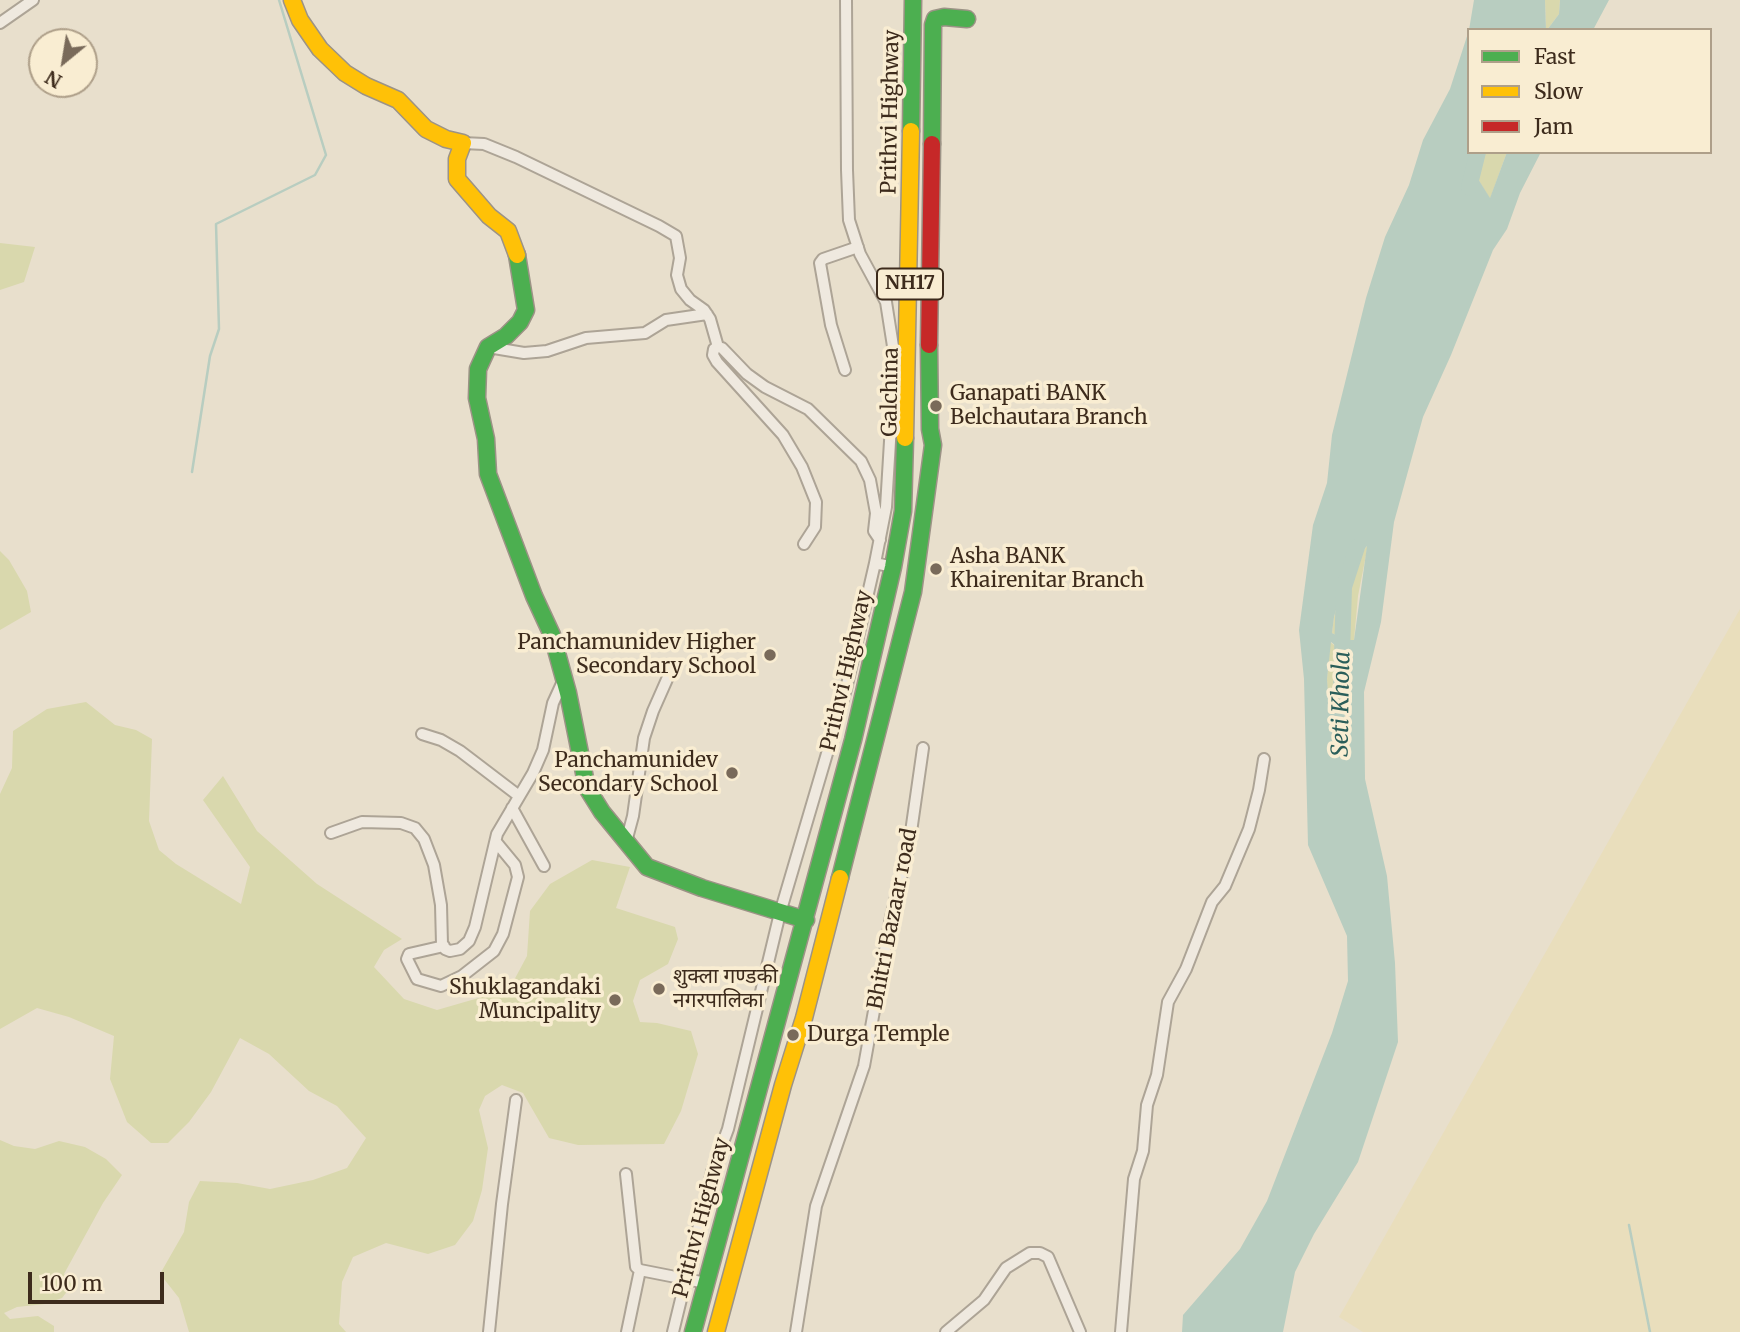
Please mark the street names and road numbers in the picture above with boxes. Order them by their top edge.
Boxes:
street label: Prithvi Highway [877,29,905,195]
road number: NH17 [877,268,943,300]
street label: Galchina [878,347,904,437]
street label: Prithvi Highway [816,588,878,754]
street label: Bhitri Bazaar road [863,826,923,1012]
street label: Prithvi Highway [669,1135,735,1301]

